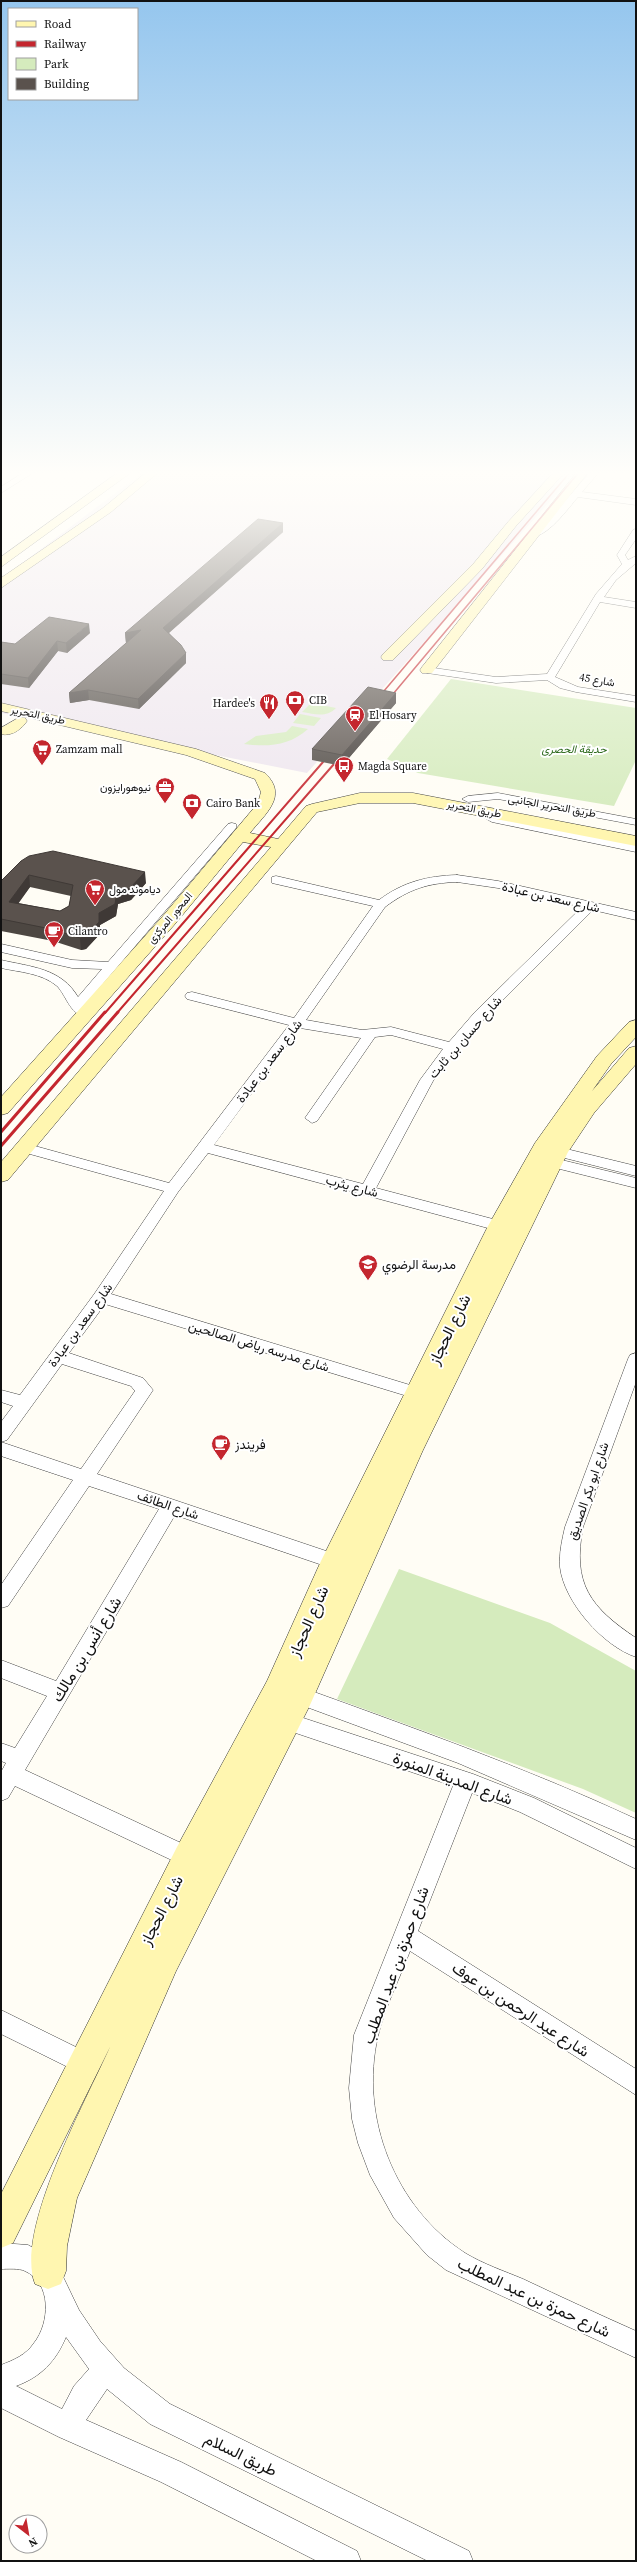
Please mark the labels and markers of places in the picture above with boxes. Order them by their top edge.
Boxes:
bank icon: CIB [284,689,306,717]
restaurant icon: Hardee's [258,692,280,720]
place label: CIB [309,693,327,708]
place label: Hardee's [213,696,255,711]
station icon: El Hosary [344,704,366,732]
place label: El Hosary [369,708,417,723]
supermarket icon: Zamzam mall [31,738,53,766]
place label: Zamzam mall [56,742,123,757]
bus stop icon: Magda Square [333,755,355,783]
place label: Magda Square [358,759,427,774]
office icon: نيوهورايزون [154,776,176,804]
place label: نيوهورايزون [100,780,151,795]
bank icon: Cairo Bank [181,792,203,820]
place label: Cairo Bank [206,796,261,811]
supermarket icon: دياموند مول [84,878,106,906]
place label: دياموند مول [109,882,161,897]
cafe icon: Cilantro [43,920,65,948]
place label: Cilantro [68,924,108,939]
school or university icon: مدرسة الرضوي [357,1253,379,1281]
place label: مدرسة الرضوي [382,1256,456,1275]
cafe icon: فريندز [210,1433,232,1461]
place label: فريندز [234,1436,266,1453]

